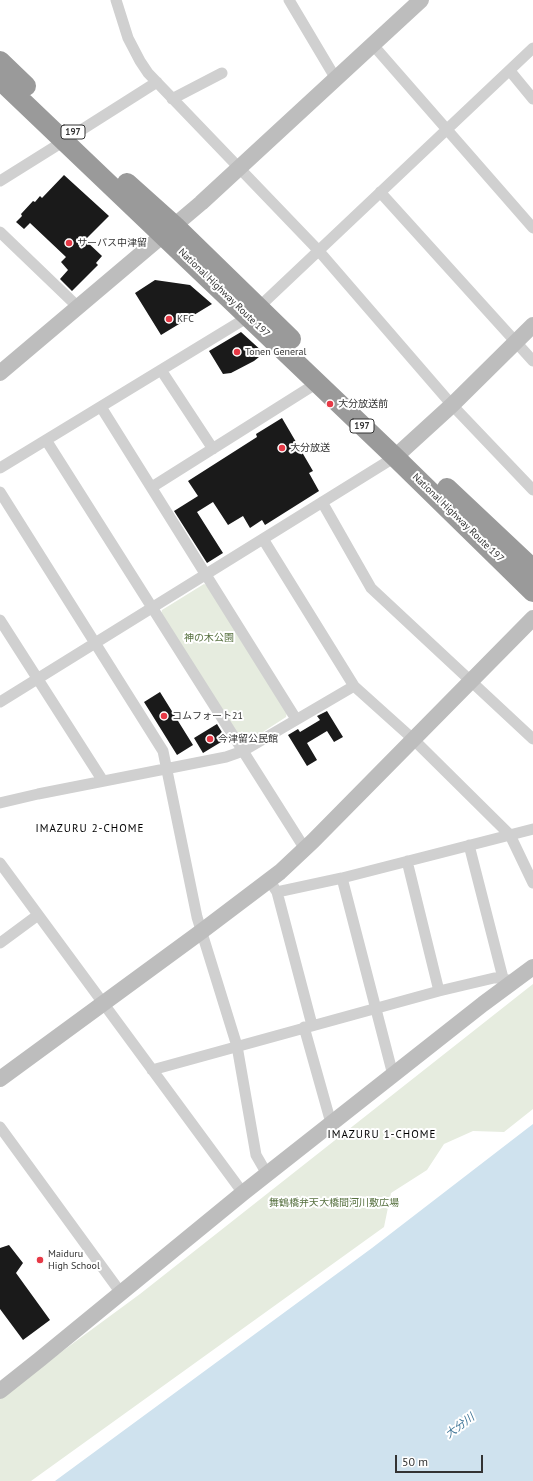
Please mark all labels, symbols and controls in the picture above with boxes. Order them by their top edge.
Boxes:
road number: 197 [61,125,85,139]
place label: サーパス中津留 [77,237,147,249]
marker: サーパス中津留 [64,238,74,248]
street label: National Highway Route 197 [176,246,272,340]
place label: KFC [177,313,194,325]
marker: KFC [164,314,174,324]
place label: Tonen General [245,346,306,358]
marker: Tonen General [232,347,242,357]
place label: 大分放送前 [338,398,388,410]
marker: 大分放送前 [325,399,335,409]
road number: 197 [350,419,374,433]
place label: 大分放送 [290,442,330,454]
marker: 大分放送 [277,443,287,453]
street label: National Highway Route 197 [410,471,506,565]
park label: 神の木公園 [184,632,234,644]
place label: コムフォート21 [172,710,243,722]
marker: コムフォート21 [159,711,169,721]
place label: 今津留公民館 [218,733,278,745]
marker: 今津留公民館 [205,734,215,744]
district label: IMAZURU 2-CHOME [36,822,144,836]
district label: IMAZURU 1-CHOME [328,1128,436,1142]
park label: 舞鶴橋弁天大橋間河川敷広場 [269,1197,399,1209]
place label: Maiduru High School [48,1248,100,1272]
marker: Maiduru High School [35,1255,45,1265]
water label: 大分川 [443,1411,477,1441]
scale bar [397,1447,485,1473]
text: 50 m [402,1454,428,1469]

